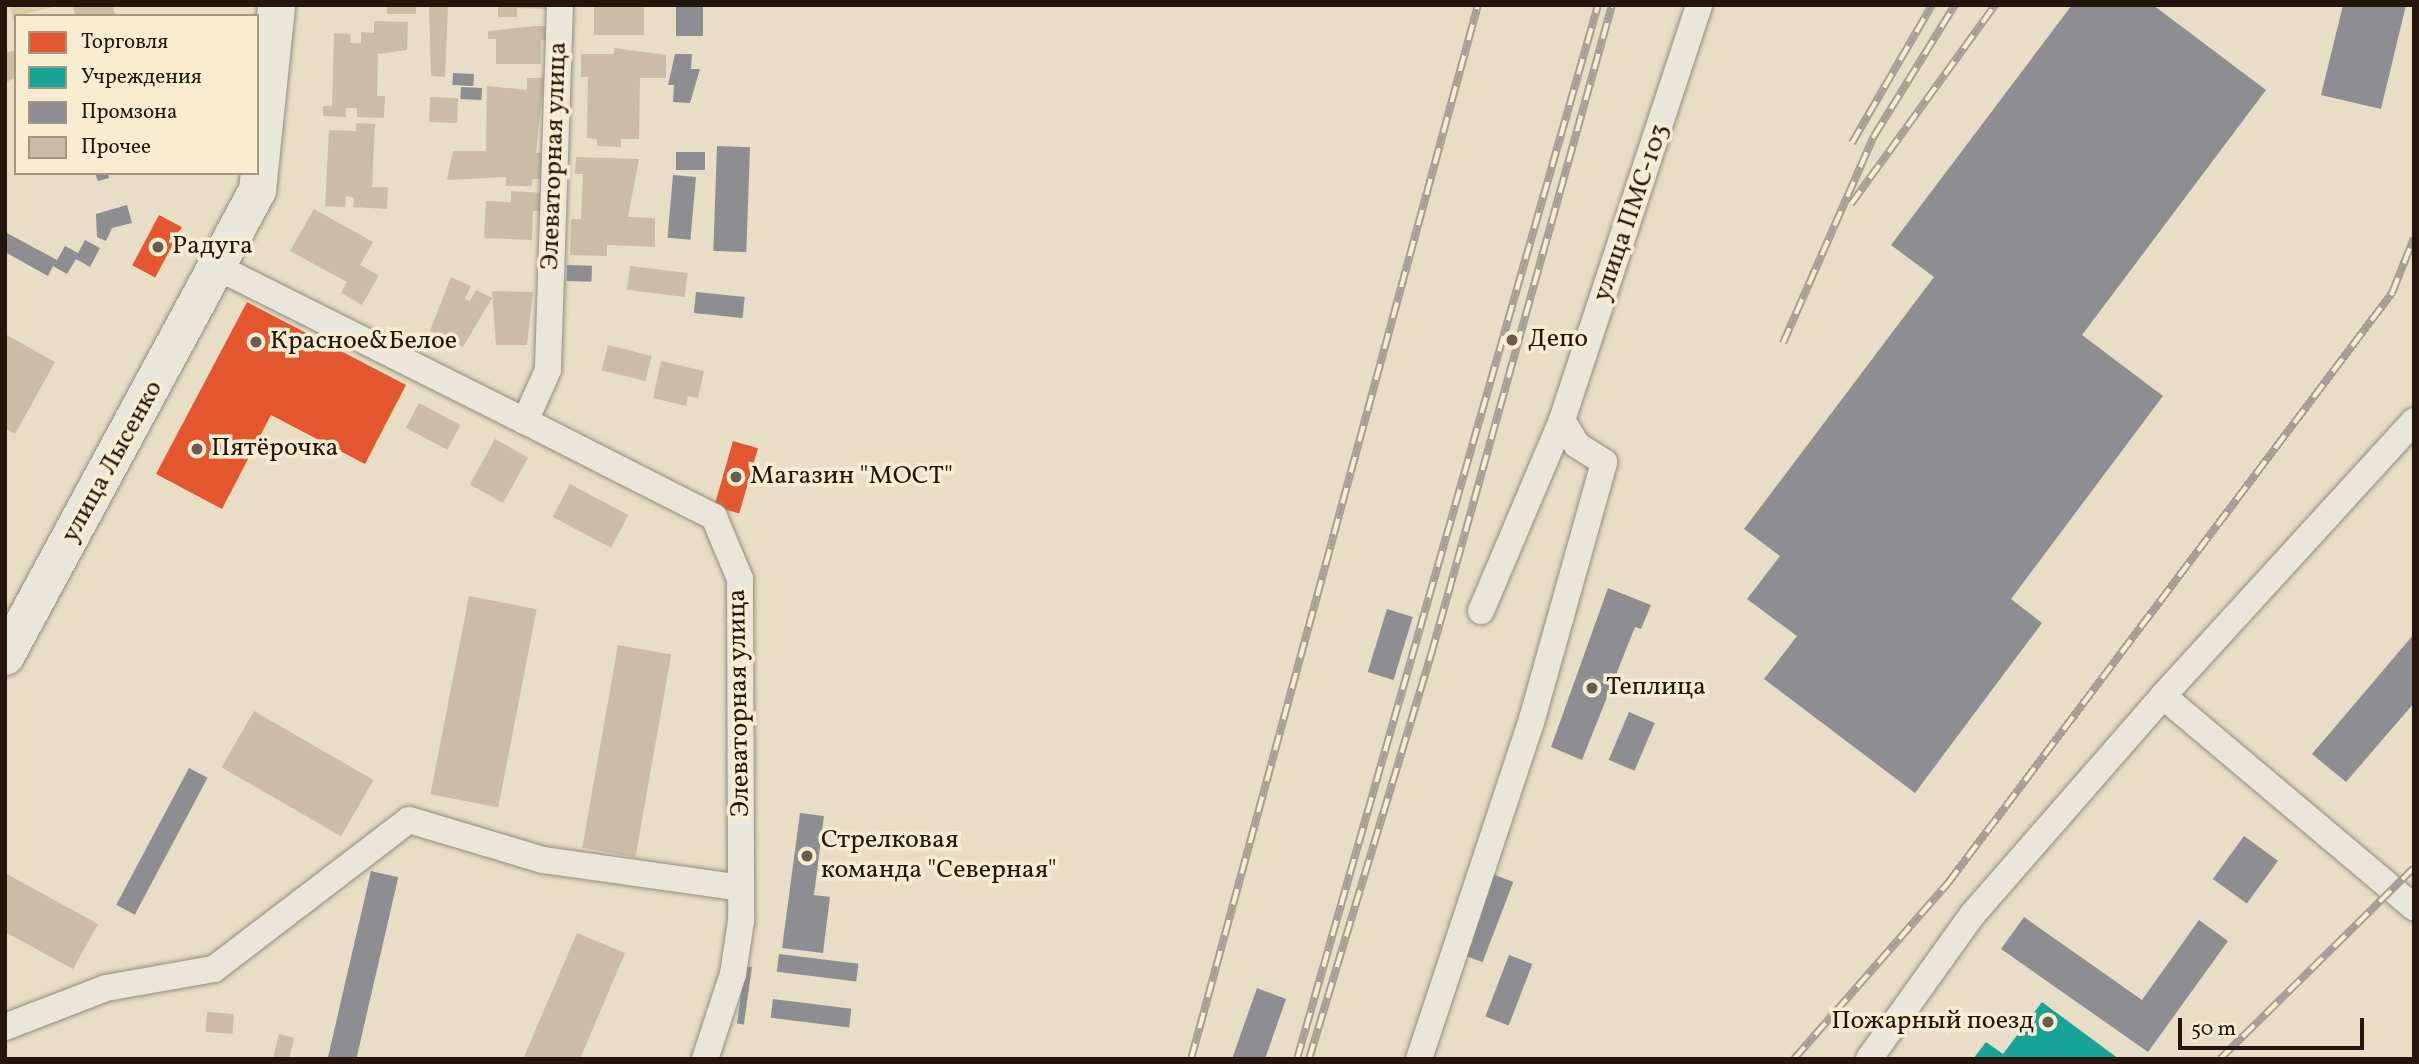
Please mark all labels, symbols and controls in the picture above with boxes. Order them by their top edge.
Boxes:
legend [14,14,259,175]
text: Торговля [81,28,168,57]
street label: Элеваторная улица [535,41,575,271]
text: Учреждения [81,63,202,92]
text: Промзона [81,98,177,127]
street label: улица ПМС-103 [1587,120,1677,306]
text: Прочее [81,133,151,162]
place label: Радуга [172,231,253,263]
marker: Радуга [150,239,166,255]
place label: Депо [1528,324,1588,356]
place label: Красное&Белое [270,326,457,358]
marker: Депо [1502,330,1522,350]
marker: Красное&Белое [248,334,264,350]
street label: улица Лысенко [56,375,170,549]
place label: Пятёрочка [211,433,339,465]
marker: Пятёрочка [189,441,205,457]
place label: Магазин "МОСТ" [750,461,953,493]
marker: Магазин "МОСТ" [728,469,744,485]
street label: Элеваторная улица [722,588,758,818]
place label: Теплица [1606,672,1706,704]
marker: Теплица [1584,680,1600,696]
place label: Стрелковая команда "Северная" [821,825,1057,886]
marker: Стрелковая команда "Северная" [799,848,815,864]
scale bar [2181,1004,2366,1048]
place label: Пожарный поезд [1831,1006,2034,1038]
marker: Пожарный поезд [2040,1014,2056,1030]
text: 50 m [2191,1015,2236,1044]

